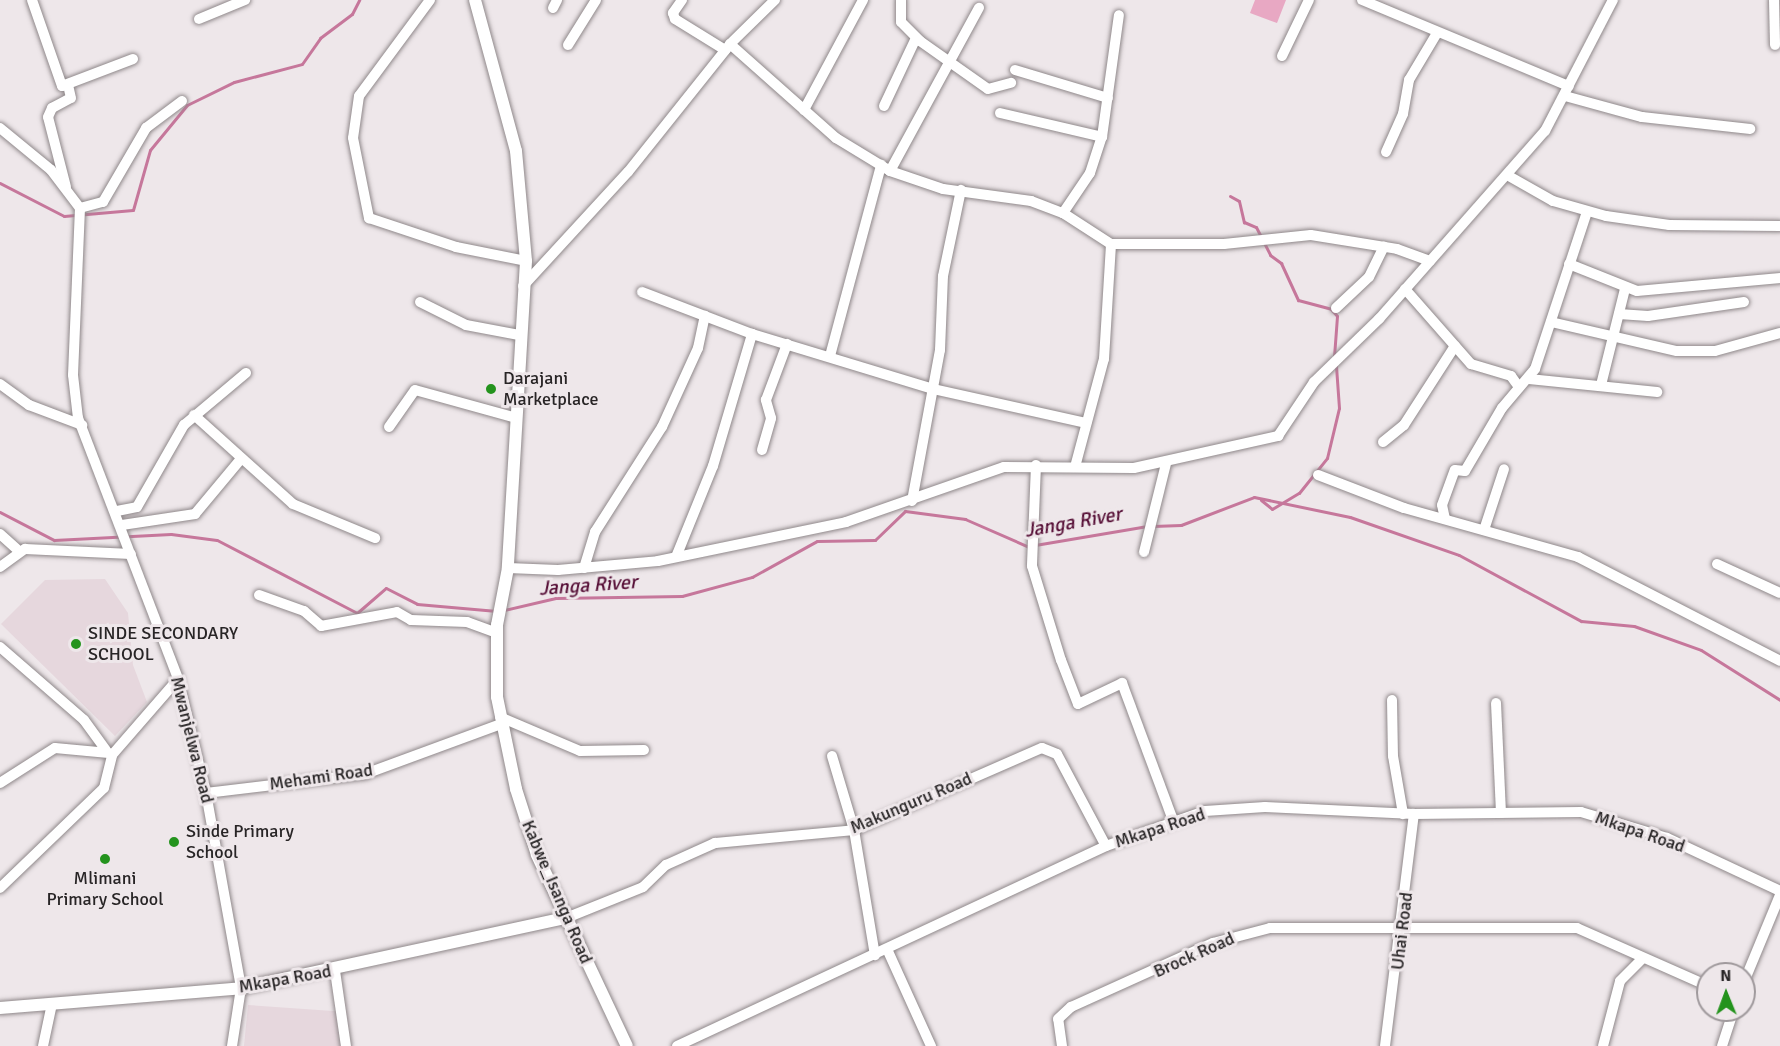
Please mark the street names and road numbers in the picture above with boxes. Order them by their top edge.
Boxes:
street label: Mwanjelwa Road [166,674,218,806]
street label: Mehami Road [268,759,374,795]
street label: Makunguru Road [847,768,975,838]
street label: Mkapa Road [1112,803,1208,853]
street label: Mkapa Road [1592,807,1688,857]
street label: Kabwe_Isanga Road [517,817,597,967]
street label: Uhai Road [1387,891,1417,971]
street label: Brock Road [1150,928,1238,982]
street label: Mkapa Road [237,960,333,998]

